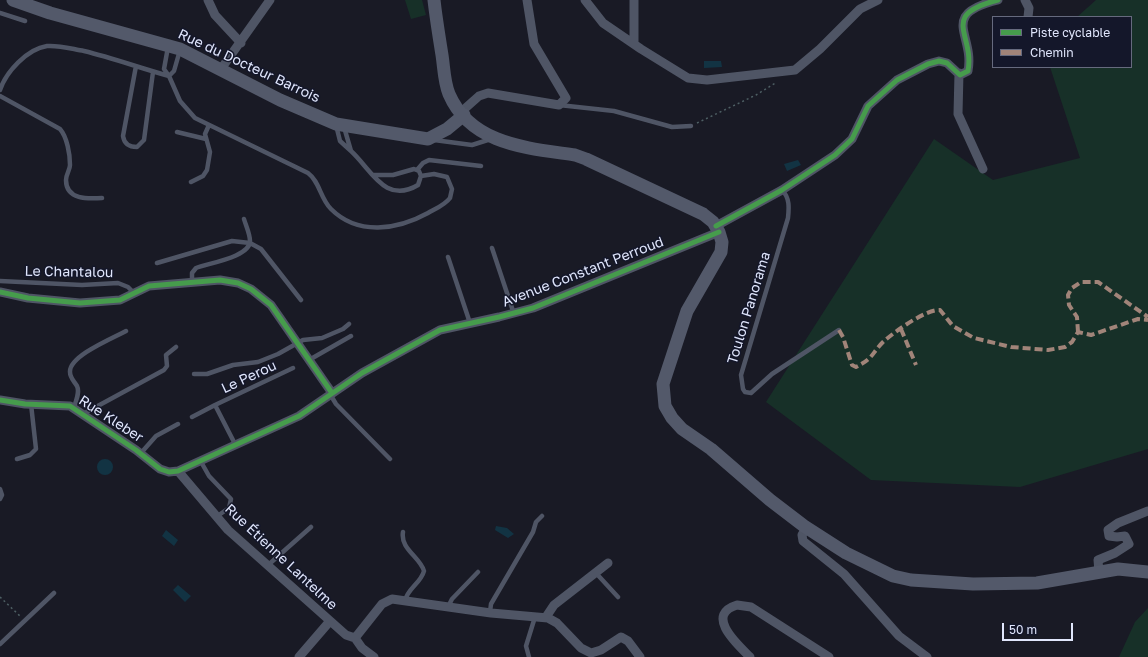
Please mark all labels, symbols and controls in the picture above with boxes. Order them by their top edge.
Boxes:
legend [992,16,1132,68]
text: Piste cyclable [1030,25,1110,40]
street label: Rue du Docteur Barrois [175,26,323,106]
text: Chemin [1030,45,1074,60]
street label: Avenue Constant Perroud [500,233,666,311]
street label: Toulon Panorama [724,250,774,366]
street label: Le Chantalou [25,263,113,281]
street label: Le Perou [219,357,279,397]
street label: Rue Kleber [76,392,146,446]
street label: Rue Étienne Lantelme [221,501,341,613]
scale bar [1004,615,1075,641]
text: 50 m [1009,622,1037,637]

